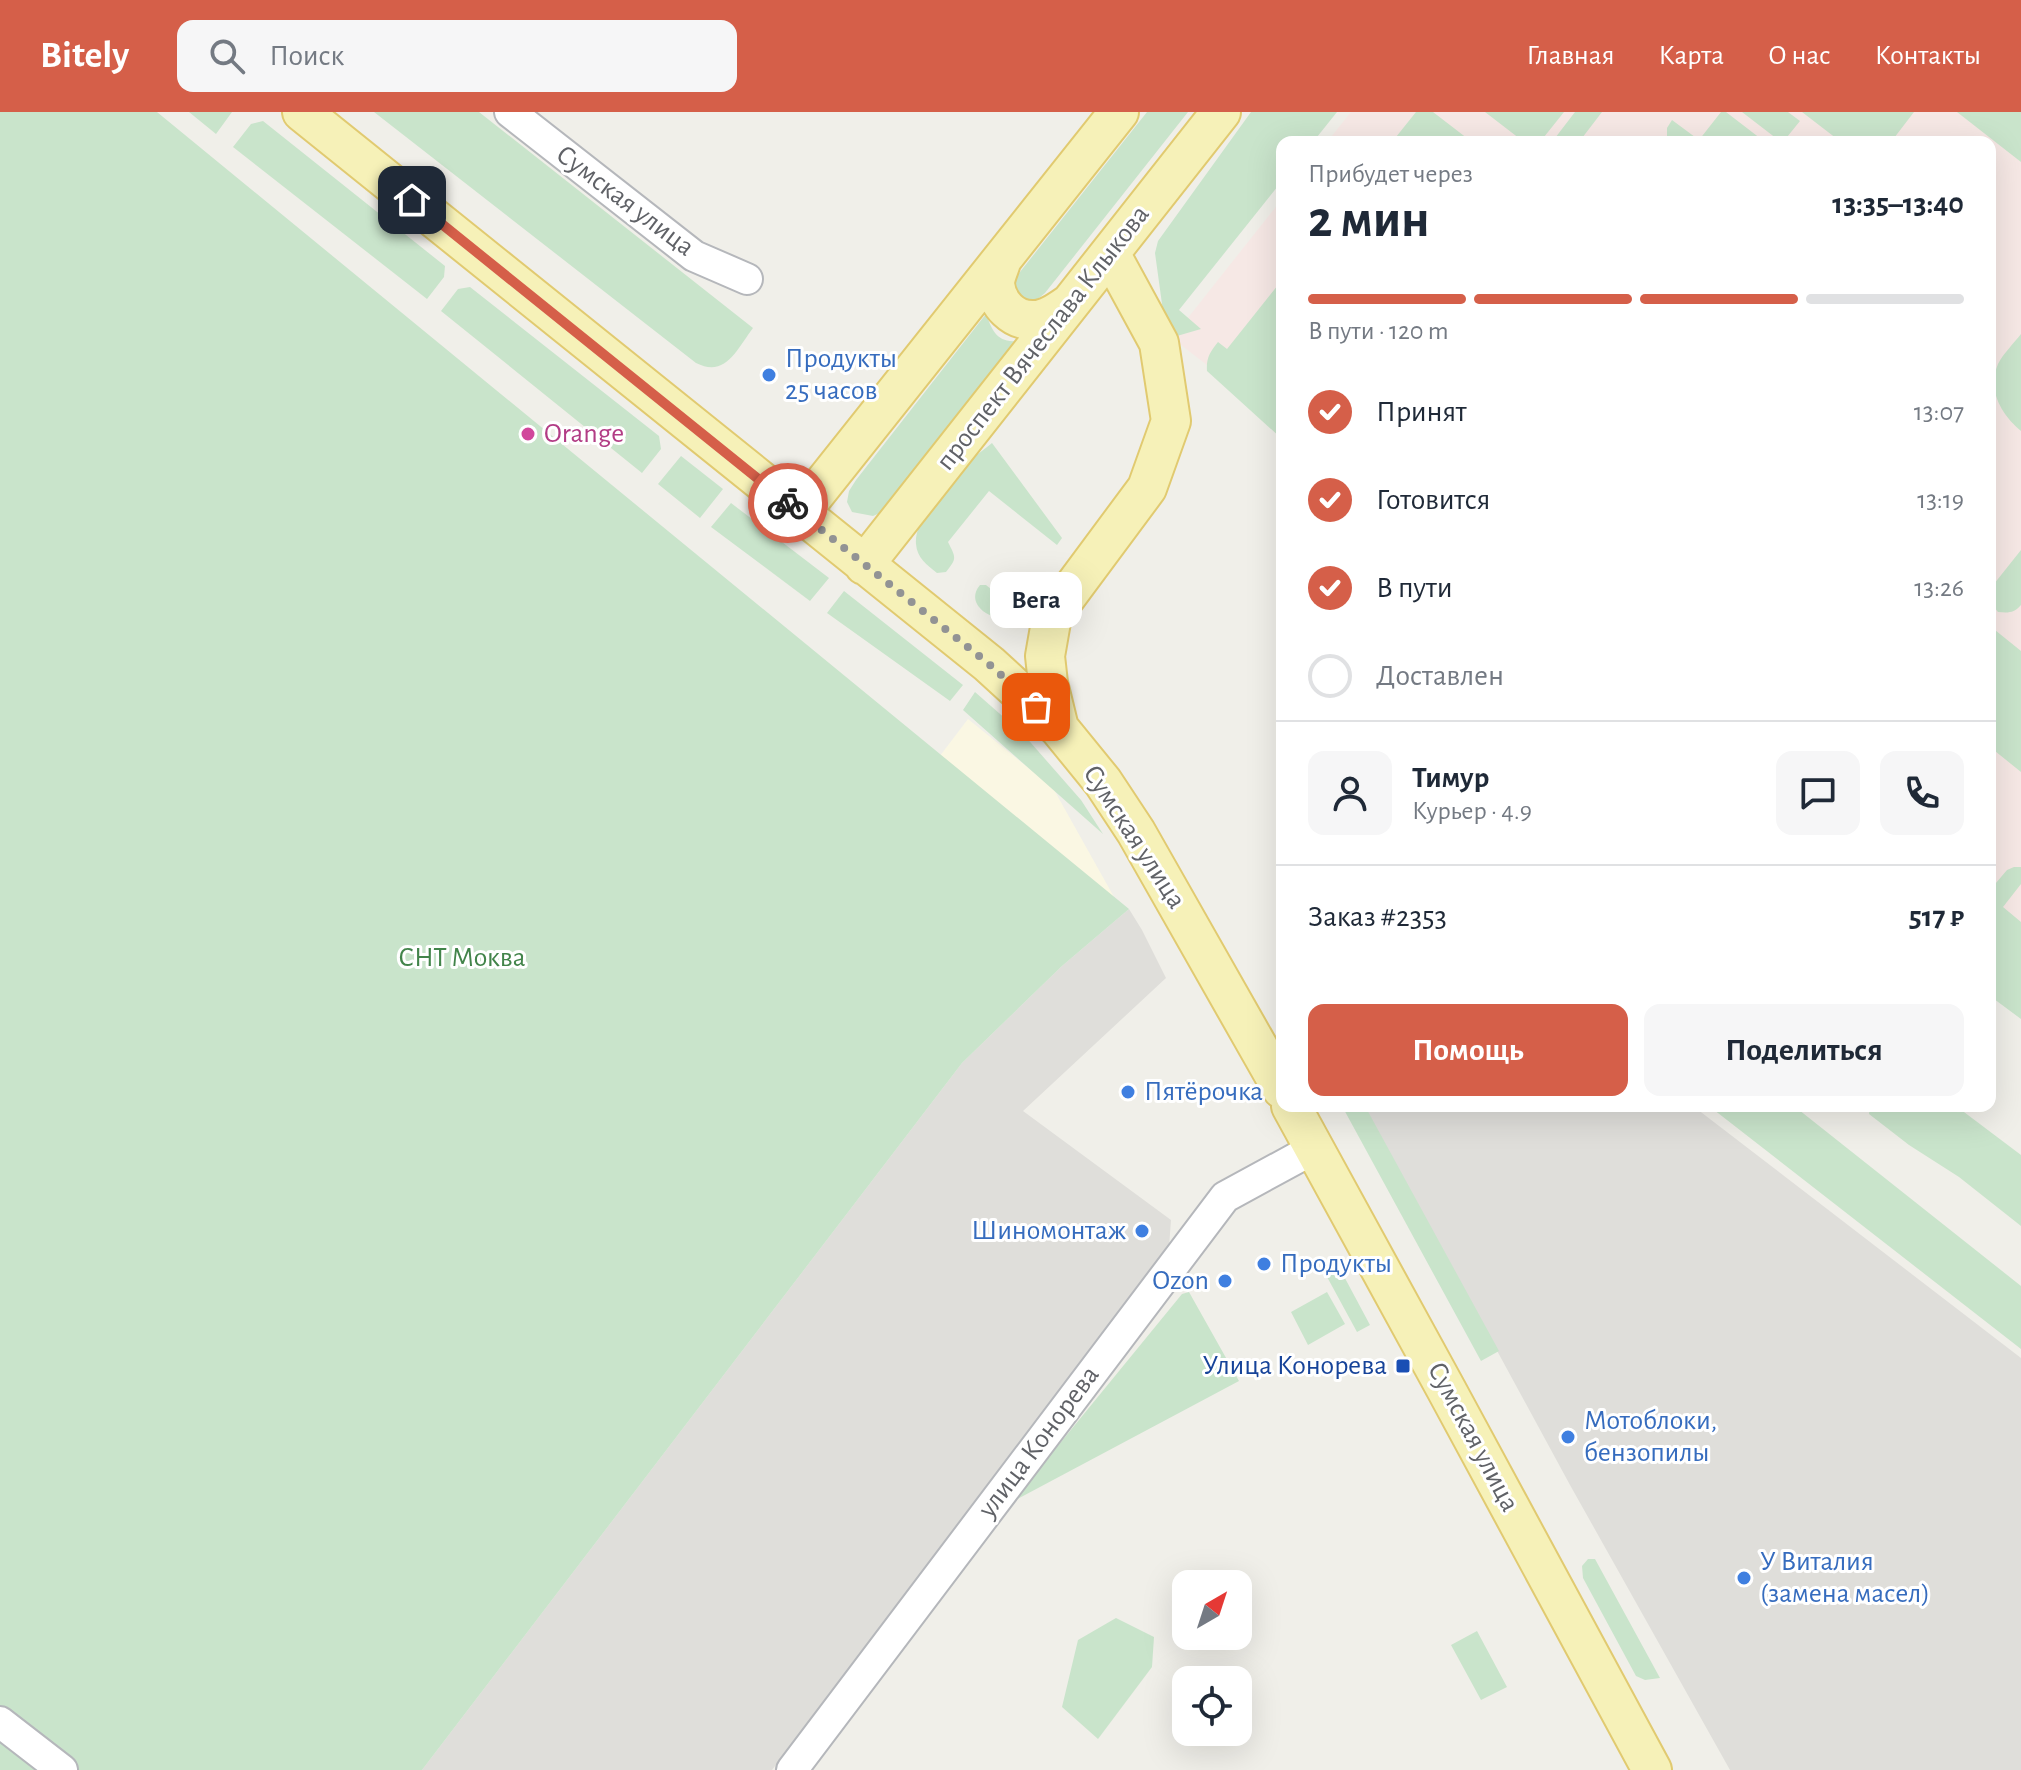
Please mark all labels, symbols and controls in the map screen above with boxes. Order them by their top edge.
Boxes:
search box [177,20,737,92]
icon: search [205,34,249,78]
text: Bitely [40,37,129,75]
text: Поиск [269,41,344,71]
text: Главная [1526,42,1614,70]
text: Карта [1658,42,1724,70]
text: О нас [1768,42,1831,70]
text: Контакты [1875,42,1981,70]
street label: Сумская улица [551,140,699,262]
text: Прибудет через [1308,161,1473,187]
pin [378,166,446,234]
icon: home [390,178,434,222]
text: 13:35–13:40 [1832,189,1964,219]
text: 2 мин [1308,194,1430,246]
street label: проспект Вячеслава Клыкова [931,200,1155,476]
text: В пути · 120 m [1308,318,1449,344]
place label: Продукты 25 часов [785,345,897,405]
marker: Продукты 25 часов [760,366,778,384]
icon: check [1308,390,1352,434]
text: Принят [1376,397,1467,427]
text: 13:07 [1914,399,1964,425]
place label: Orange [544,420,624,448]
marker: Orange [519,425,537,443]
courier [748,463,828,543]
icon: check [1308,478,1352,522]
icon: bike [766,481,810,525]
text: Готовится [1376,485,1490,515]
text: 13:19 [1917,487,1964,513]
icon: check [1308,566,1352,610]
callout: Вега [990,571,1082,627]
text: В пути [1376,573,1453,603]
text: 13:26 [1914,575,1964,601]
text: Вега [1011,587,1061,613]
text: Доставлен [1376,661,1504,691]
pin [1002,673,1070,741]
icon: bag [1014,685,1058,729]
button: person [1308,751,1392,835]
button: chat [1776,751,1860,835]
button: phone [1880,751,1964,835]
street label: Сумская улица [1077,760,1191,914]
text: Тимур [1412,763,1489,793]
text: Курьер · 4.9 [1412,798,1532,824]
text: Заказ #2353 [1308,902,1447,932]
text: 517 ₽ [1909,902,1964,932]
park label: СНТ Моква [398,944,526,972]
button: Помощь [1308,1004,1628,1096]
button: Поделиться [1644,1004,1964,1096]
place label: Пятёрочка [1144,1078,1263,1106]
marker: Пятёрочка [1119,1083,1137,1101]
place label: Шиномонтаж [971,1217,1126,1245]
marker: Шиномонтаж [1133,1222,1151,1240]
place label: Продукты [1280,1250,1392,1278]
marker: Продукты [1255,1255,1273,1273]
place label: Ozon [1152,1267,1209,1295]
marker: Ozon [1216,1272,1234,1290]
place label: Улица Конорева [1203,1352,1387,1380]
marker: Улица Конорева [1394,1357,1412,1375]
street label: Сумская улица [1422,1358,1524,1517]
street label: улица Конорева [973,1361,1105,1524]
place label: Мотоблоки, бензопилы [1584,1407,1717,1467]
marker: Мотоблоки, бензопилы [1559,1428,1577,1446]
place label: У Виталия (замена масел) [1760,1548,1930,1608]
marker: У Виталия (замена масел) [1735,1569,1753,1587]
north arrow [1172,1570,1252,1650]
map controls [1172,1570,1252,1746]
button: locate [1172,1666,1252,1746]

